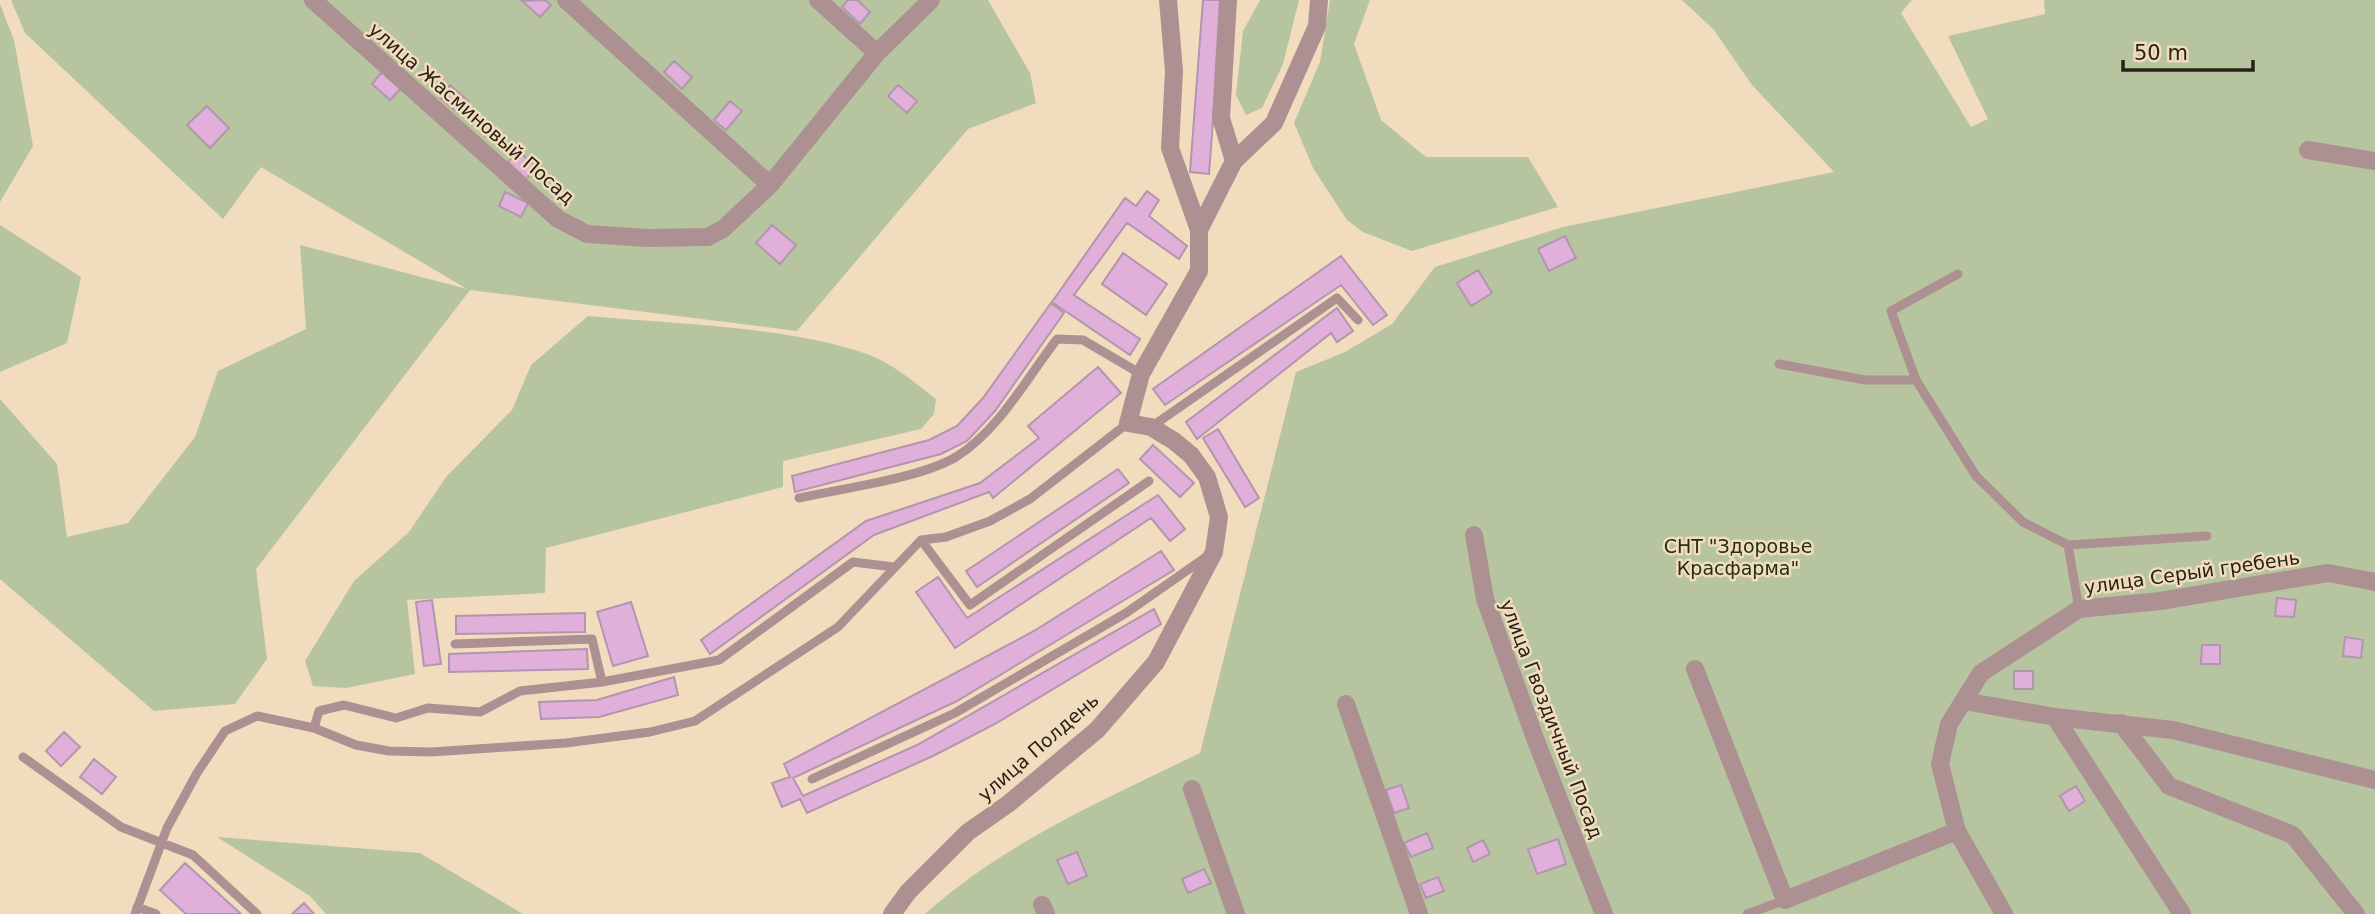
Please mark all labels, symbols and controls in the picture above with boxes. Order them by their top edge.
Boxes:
street label: улица Жасминовый Посад [365,18,579,208]
scale bar [2123,28,2252,72]
text: 50 m [2134,41,2188,65]
park label: СНТ "Здоровье Красфарма" [1664,535,1812,579]
street label: улица Серый гребень [2083,546,2301,598]
street label: улица Гвоздичный Посад [1496,596,1608,842]
street label: улица Полдень [973,689,1103,805]

